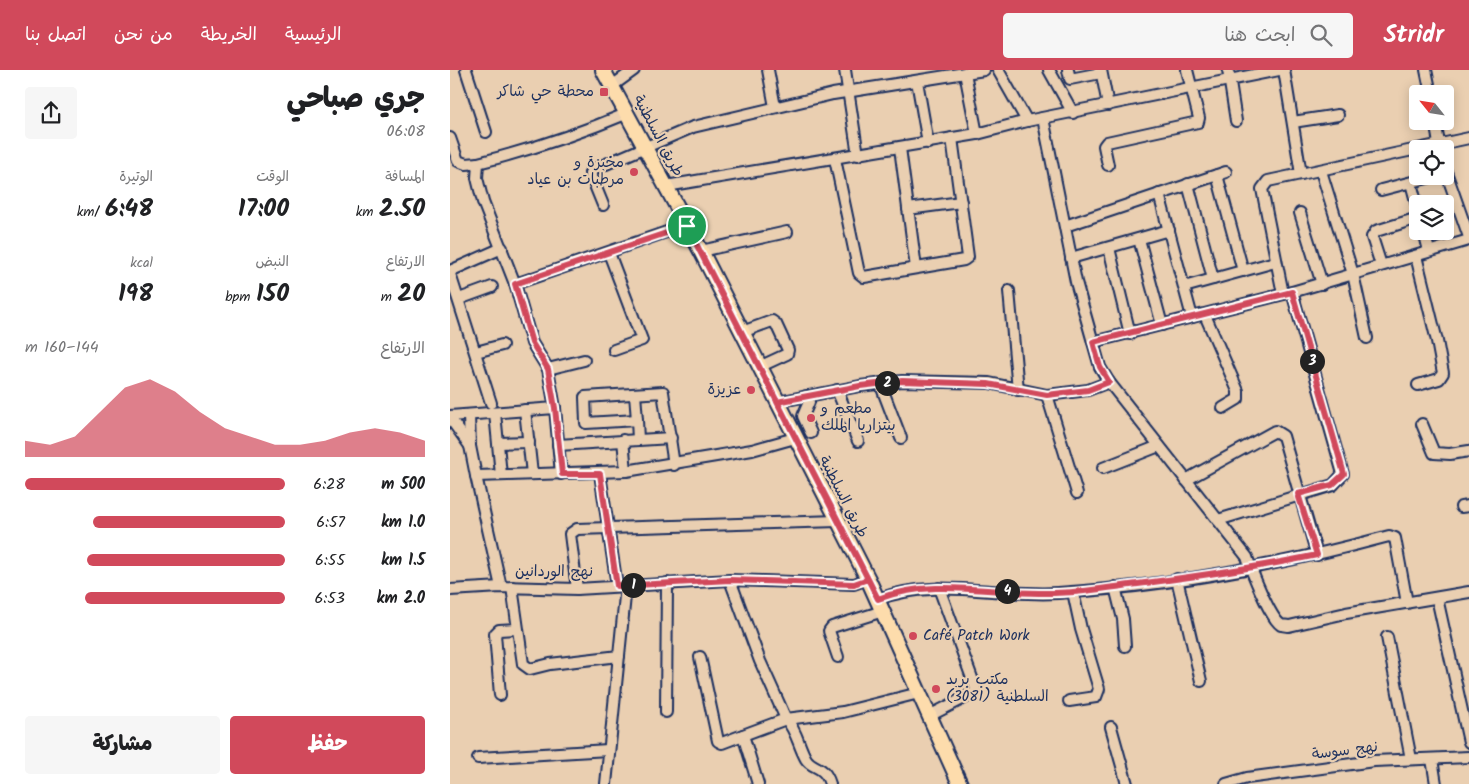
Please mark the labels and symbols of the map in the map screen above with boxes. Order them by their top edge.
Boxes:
place label: محطة حي شاكر [495,80,594,104]
north arrow [1409,85,1454,130]
marker: محطة حي شاكر [598,86,610,98]
street label: طريق السلطنية [626,91,690,181]
place label: مخبزة و مرطبات بن عياد [527,151,624,192]
marker: مخبزة و مرطبات بن عياد [628,166,640,178]
pin [666,205,708,247]
pin: 3 [1300,348,1324,374]
pin: 2 [874,370,900,396]
place label: عزيزة [708,378,741,402]
marker: عزيزة [745,384,757,396]
place label: مطعم و بيتزاريا الملك [820,397,896,438]
marker: مطعم و بيتزاريا الملك [805,412,817,424]
street label: طريق السلطنية [812,452,874,542]
street label: نهج الوردانين [515,560,593,584]
pin: 1 [620,572,646,598]
pin: 4 [994,578,1020,604]
place label: Café Patch Work [923,624,1030,648]
marker: Café Patch Work [907,630,919,642]
place label: مكتب بريد السلطنية (3081) [946,668,1049,709]
marker: مكتب بريد السلطنية (3081) [930,683,942,695]
street label: نهج سوسة [1311,735,1379,767]

